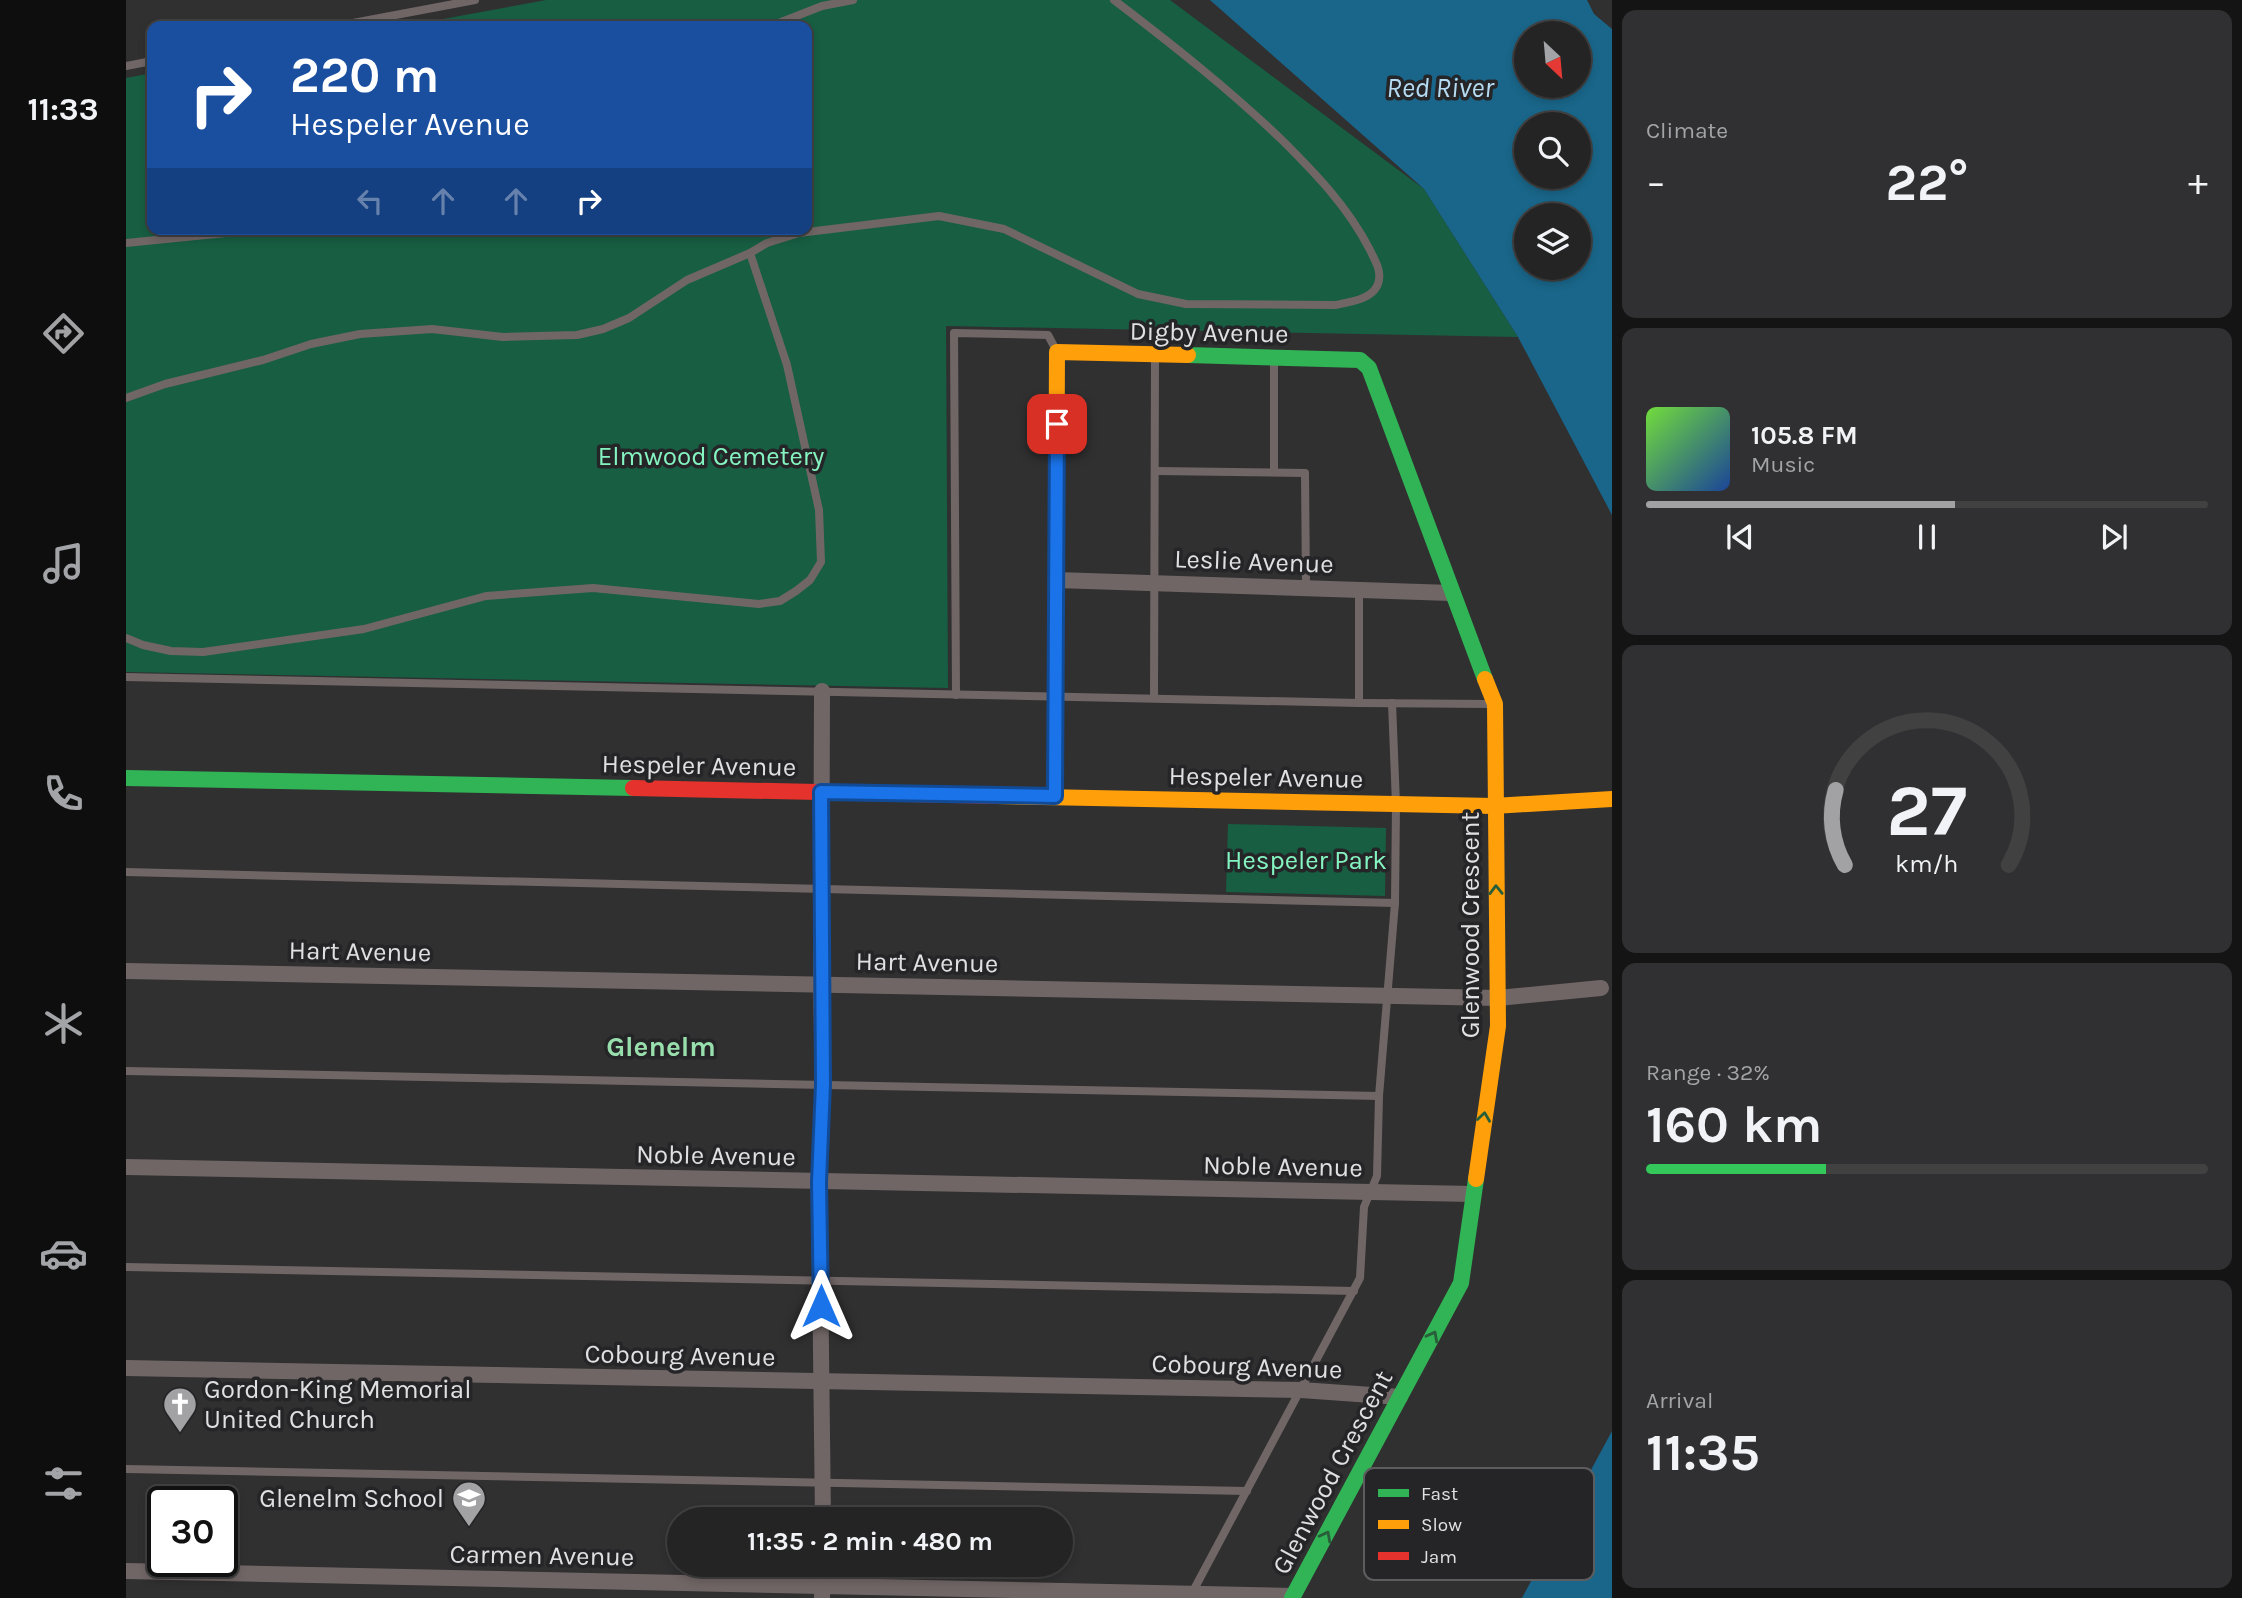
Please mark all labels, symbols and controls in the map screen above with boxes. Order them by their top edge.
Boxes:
north arrow [1514,21,1591,98]
map controls [1514,21,1591,280]
text: 220 m [290,47,439,104]
icon: right [175,49,266,140]
water label: Red River [1386,71,1495,104]
text: 11:33 [27,91,99,128]
text: Hespeler Avenue [290,106,530,143]
button: search [1514,112,1591,189]
text: Climate [1646,117,1728,144]
text: 22° [1885,152,1969,213]
text: − [1646,160,1666,205]
text: + [2188,160,2208,205]
icon: left [351,182,389,220]
icon: ahead [424,182,462,220]
icon: ahead [497,182,535,220]
icon: right [570,182,608,220]
button: layers [1514,203,1591,280]
icon: directions [39,309,88,358]
street label: Digby Avenue [1129,316,1289,349]
pin [1027,394,1087,454]
icon: arrive [1038,405,1076,443]
text: 105.8 FM [1751,420,1858,451]
park label: Elmwood Cemetery [598,441,824,472]
text: Music [1751,451,1815,478]
icon: previous [1721,518,1759,556]
icon: pause [1908,518,1946,556]
icon: next [2095,518,2133,556]
icon: music [39,539,88,588]
street label: Leslie Avenue [1174,543,1334,580]
street label: Hespeler Avenue [601,748,797,783]
street label: Hespeler Avenue [1168,760,1364,795]
text: 27 [1887,768,1967,853]
icon: phone [39,769,88,818]
street label: Glenwood Crescent [1455,812,1486,1038]
park label: Hespeler Park [1225,845,1387,876]
text: km/h [1895,849,1959,878]
one-way arrow [1488,884,1504,895]
street label: Hart Avenue [288,935,432,968]
street label: Hart Avenue [855,946,999,979]
icon: climate [39,999,88,1048]
district label: Glenelm [606,1030,716,1063]
text: Range · 32% [1646,1059,1770,1086]
text: 160 km [1646,1094,1822,1155]
one-way arrow [1477,1111,1492,1123]
street label: Noble Avenue [636,1139,796,1172]
street label: Noble Avenue [1203,1150,1363,1183]
icon: car [39,1229,88,1278]
position arrow [784,1269,858,1343]
one-way arrow [1425,1330,1438,1343]
street label: Cobourg Avenue [584,1338,776,1373]
street label: Cobourg Avenue [1151,1348,1343,1385]
street label: Glenwood Crescent [1266,1365,1399,1580]
place label: Gordon-King Memorial United Church [204,1374,471,1435]
church icon: Gordon-King Memorial United Church [161,1385,199,1434]
text: Arrival [1646,1387,1713,1414]
text: 11:35 [1646,1422,1760,1483]
icon: filters [39,1459,88,1508]
legend [1364,1468,1594,1580]
school or university icon: Glenelm School [450,1479,488,1528]
place label: Glenelm School [259,1483,444,1514]
text: Fast [1421,1483,1458,1505]
speed limit sign: 30 [147,1486,238,1577]
text: Slow [1421,1514,1462,1536]
text: 11:35 · 2 min · 480 m [747,1526,993,1557]
one-way arrow [1317,1531,1331,1543]
street label: Carmen Avenue [449,1538,635,1573]
text: Jam [1421,1546,1457,1568]

